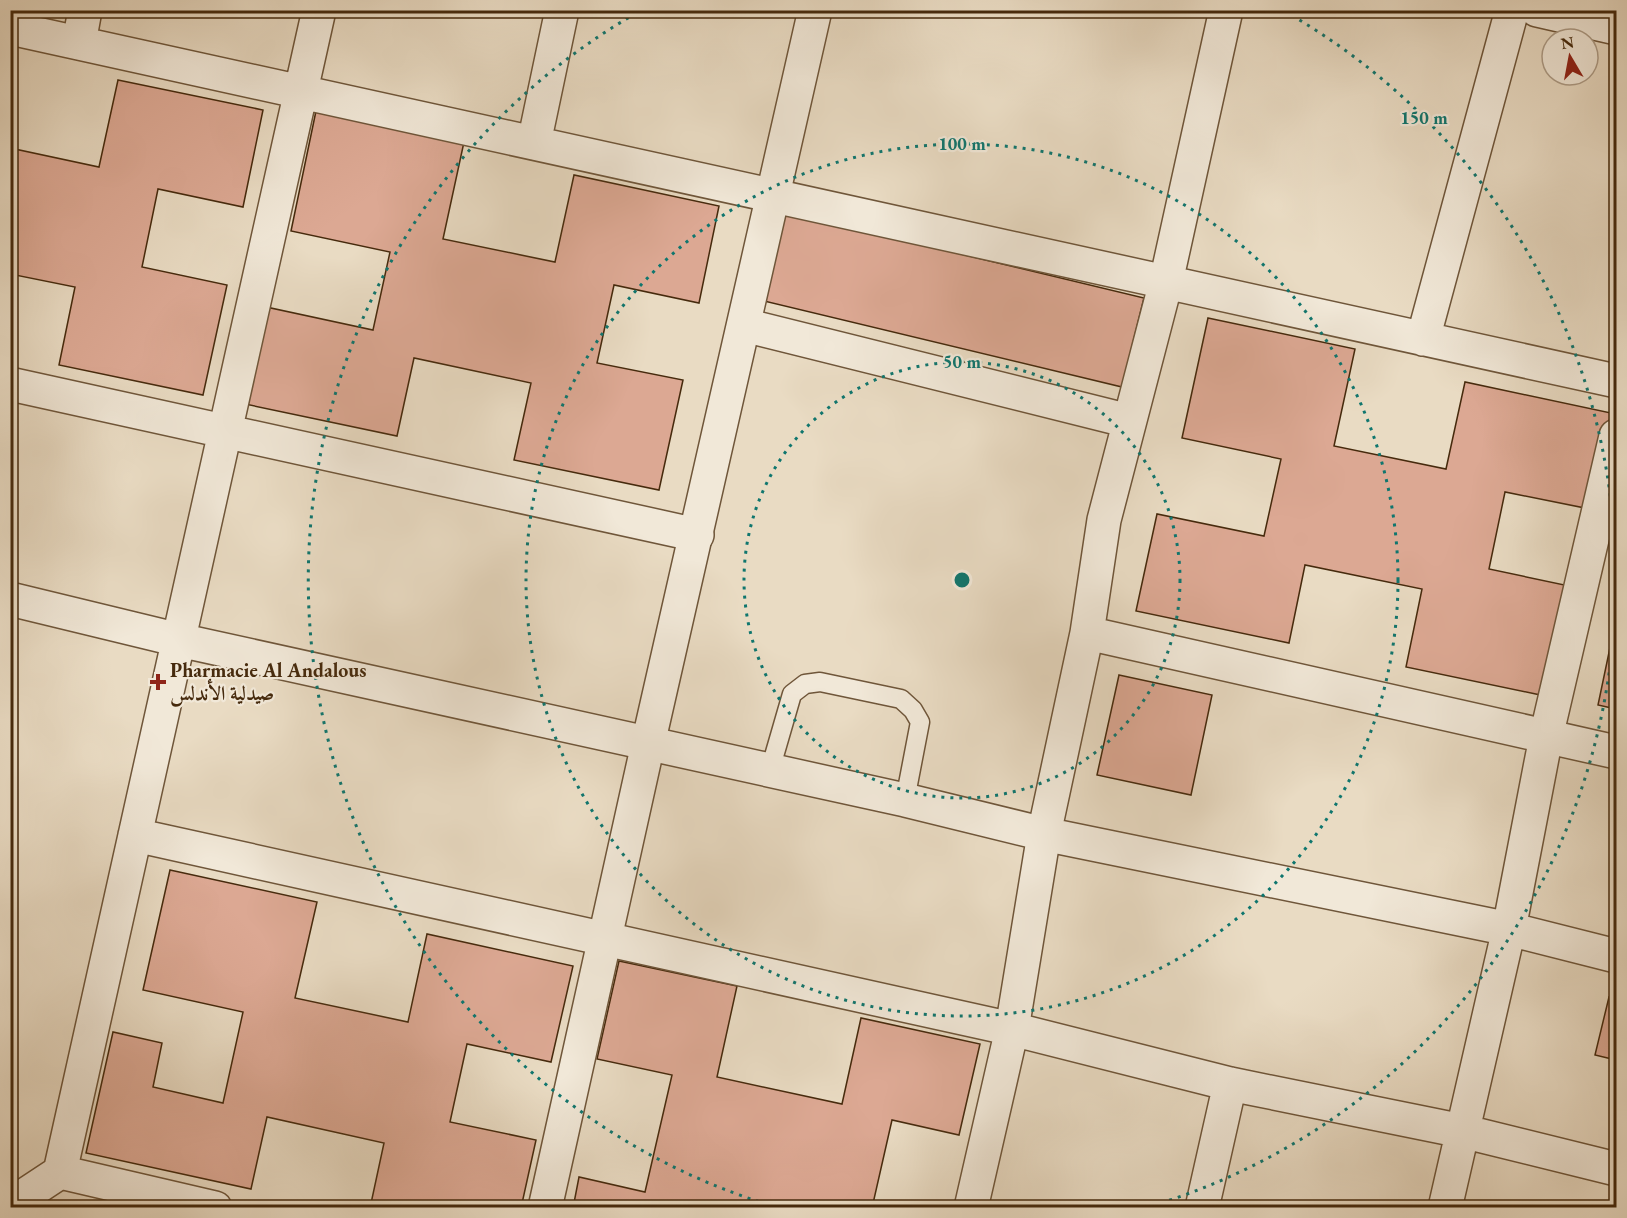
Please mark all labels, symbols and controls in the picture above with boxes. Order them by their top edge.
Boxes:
north arrow [1540,27,1600,87]
text: N [1559,31,1576,54]
text: 150 m [1400,106,1448,129]
text: 100 m [938,132,986,155]
text: 50 m [943,350,981,373]
centre of rings [952,570,972,590]
place label: Pharmacie Al Andalous صيدلية الأندلس [170,657,367,707]
marker: Pharmacie Al Andalous صيدلية الأندلس [151,675,165,689]

